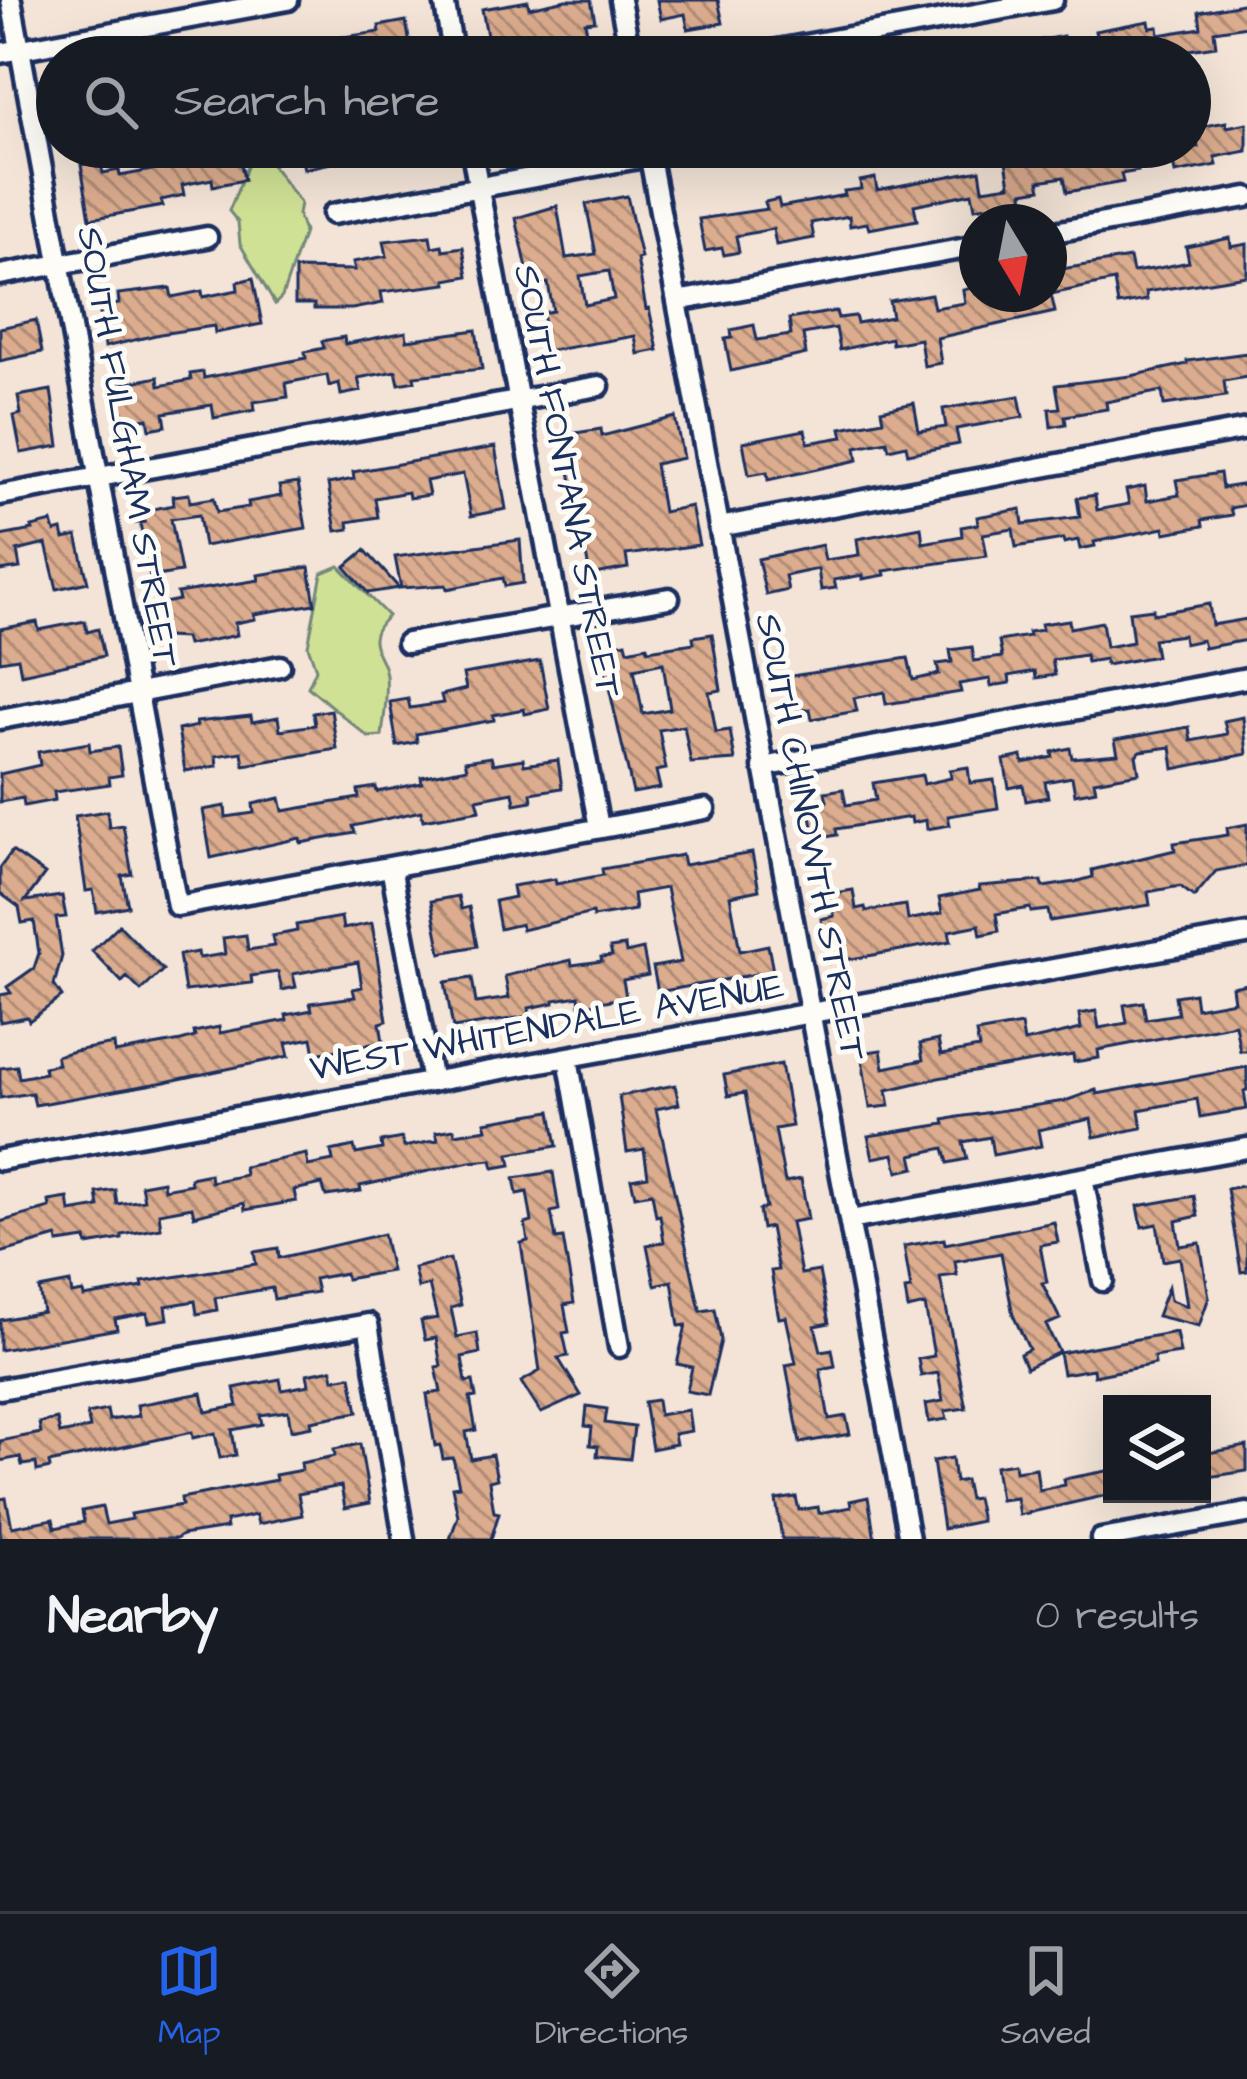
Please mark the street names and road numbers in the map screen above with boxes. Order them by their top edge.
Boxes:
street label: SOUTH FULGHAM STREET [63,223,191,672]
street label: SOUTH FONTANA STREET [500,260,634,702]
street label: SOUTH CHINOWTH STREET [742,609,878,1065]
street label: WEST WHITENDALE AVENUE [306,961,788,1095]

